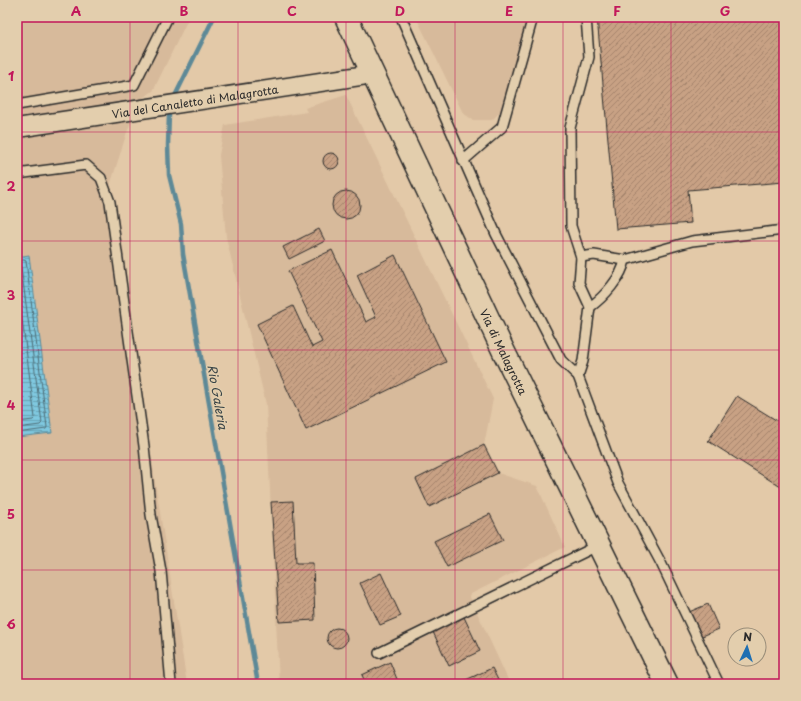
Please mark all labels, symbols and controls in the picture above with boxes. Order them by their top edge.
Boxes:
text: A [71,1,81,20]
text: B [180,1,189,20]
text: C [287,1,297,20]
text: D [395,1,405,20]
text: E [505,1,513,20]
text: F [613,1,621,20]
text: G [720,1,730,20]
text: 1 [8,66,14,85]
street label: Via del Canaletto di Malagrotta [111,80,280,122]
text: 2 [6,176,16,195]
text: 3 [7,285,16,304]
street label: Via di Malagrotta [476,306,532,398]
water label: Rio Galeria [203,363,233,431]
text: 4 [7,395,16,414]
text: 5 [7,504,15,523]
text: 6 [6,614,16,633]
north arrow [727,627,767,667]
text: N [743,628,753,645]

